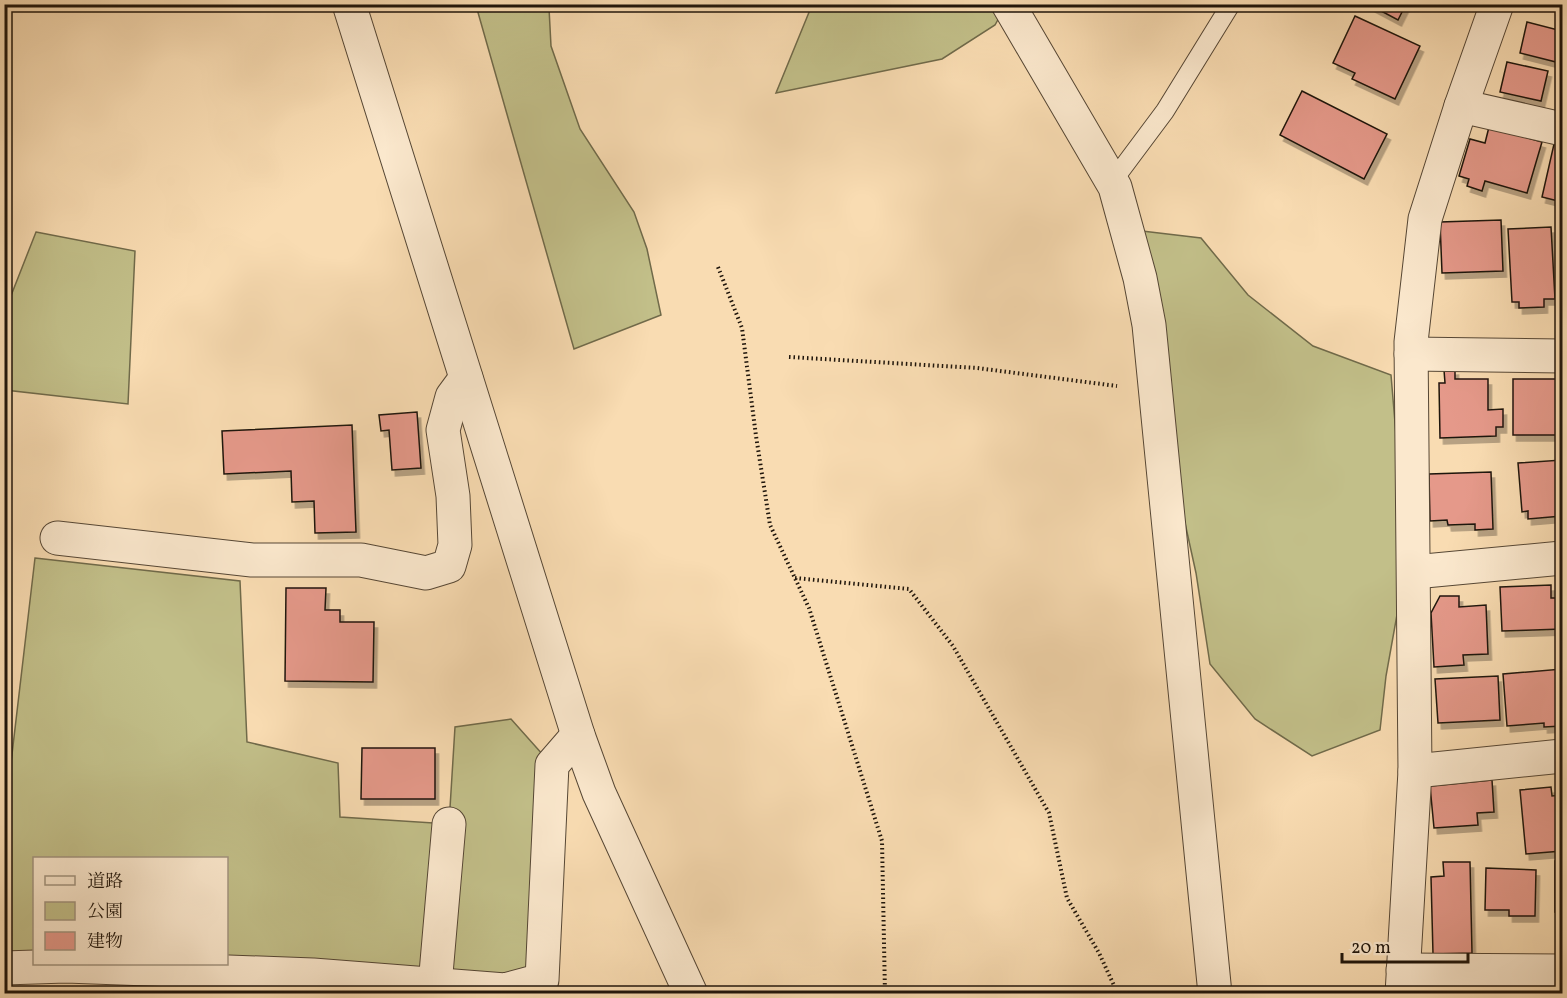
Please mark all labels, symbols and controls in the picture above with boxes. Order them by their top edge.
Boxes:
legend [33,857,228,965]
text: 道路 [87,870,123,895]
text: 公園 [87,900,123,925]
scale bar [1342,926,1468,964]
text: 建物 [87,930,123,955]
text: 20 m [1351,936,1391,961]

